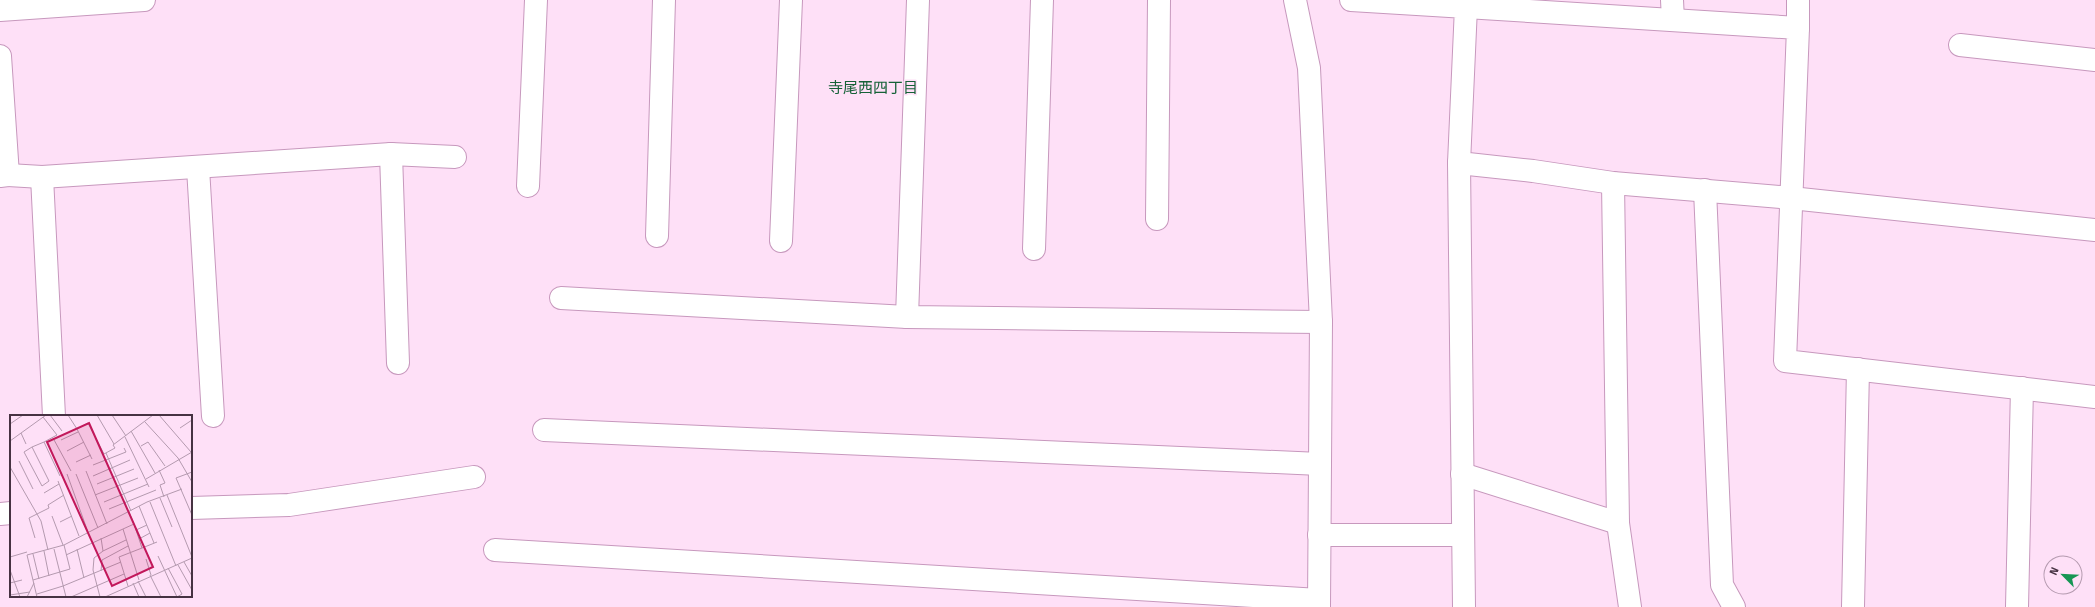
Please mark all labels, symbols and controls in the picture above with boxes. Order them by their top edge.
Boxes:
district label: 寺尾西四丁目 [828,79,918,97]
inset map [10,415,192,597]
north arrow [2043,555,2083,595]
text: N [2047,565,2062,577]

